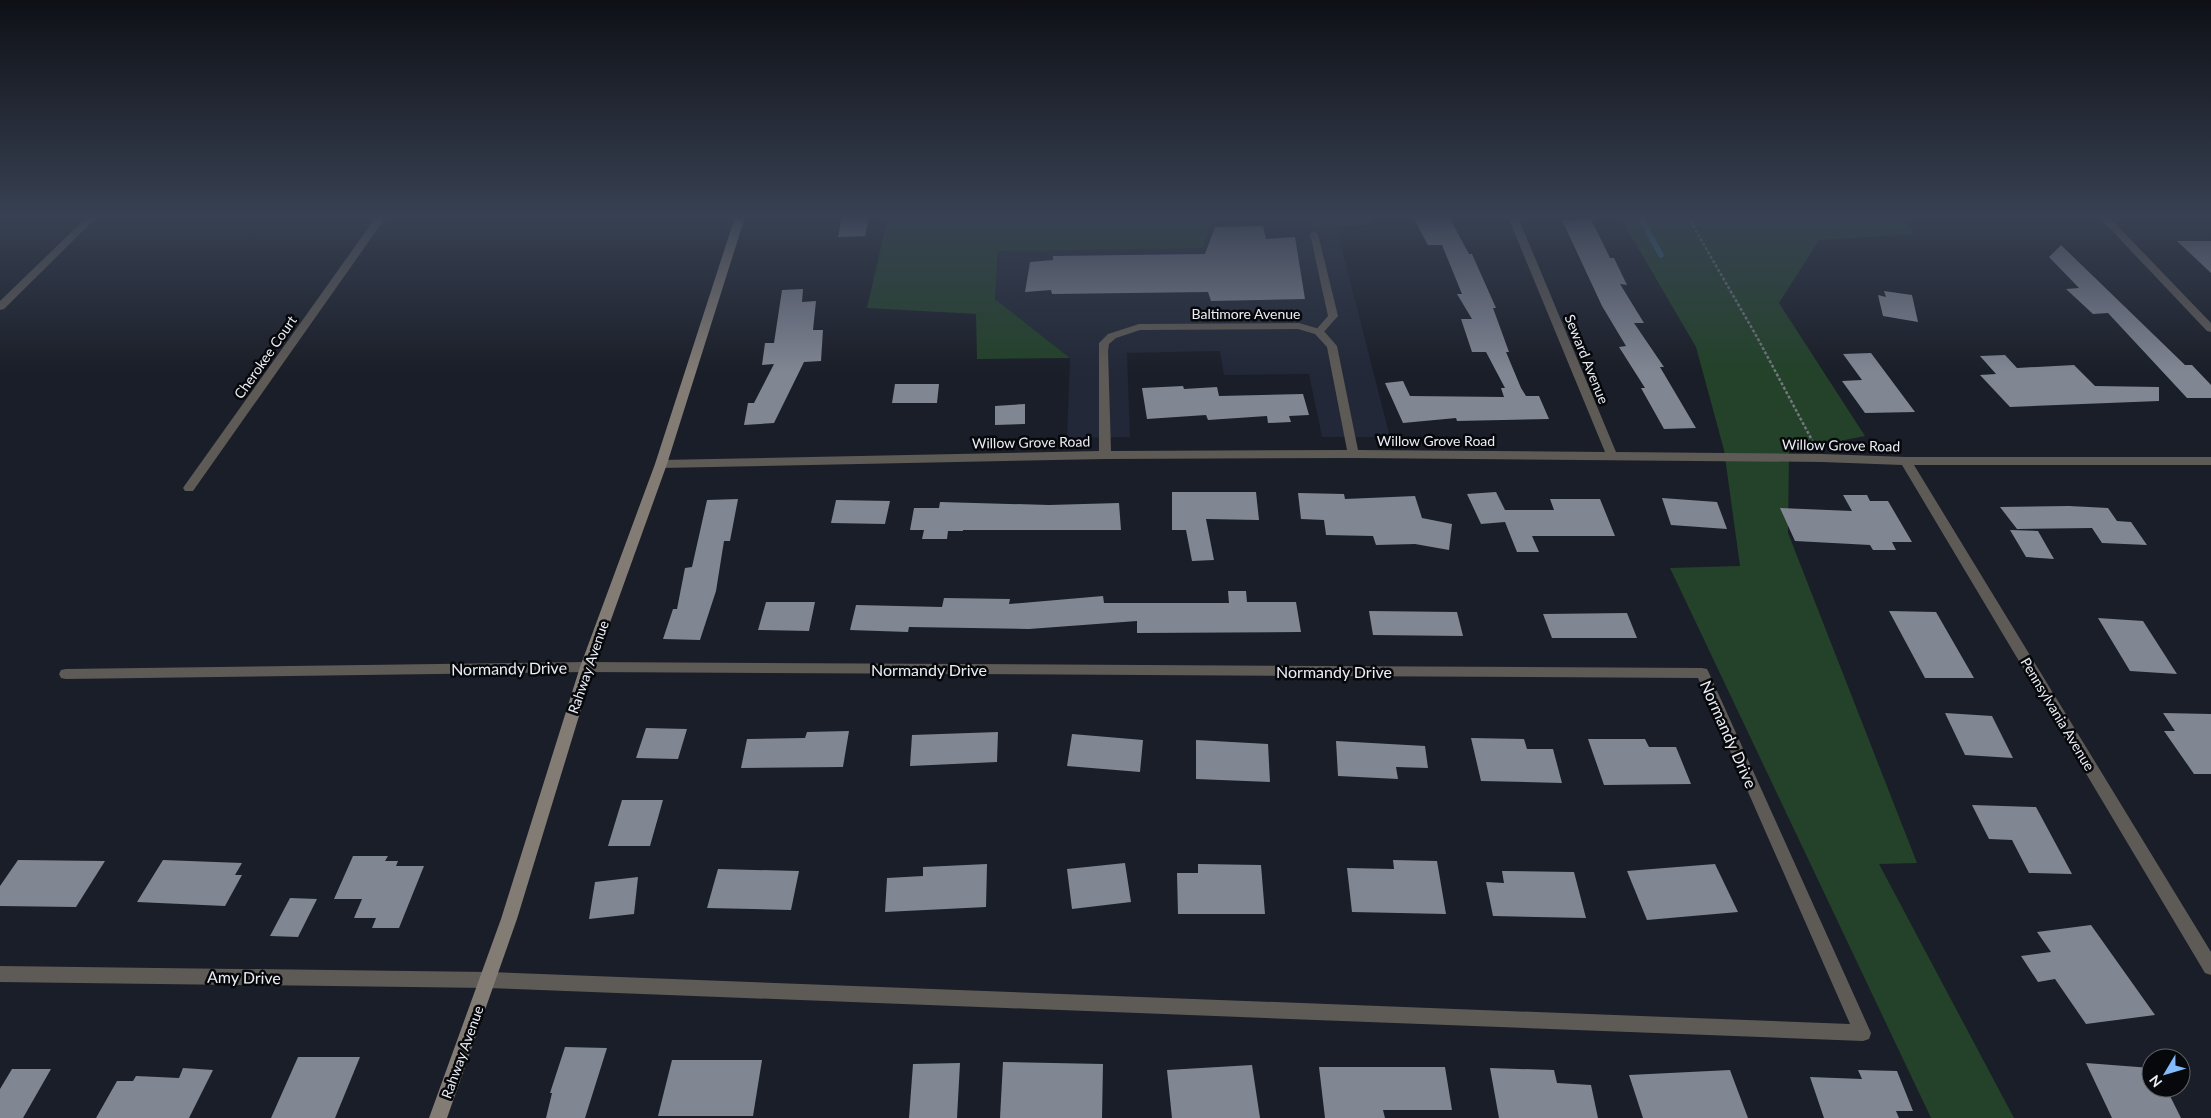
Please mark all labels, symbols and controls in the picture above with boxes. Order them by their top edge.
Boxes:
street label: Baltimore Avenue [1192,305,1300,322]
street label: Cherokee Court [230,312,300,402]
street label: Seward Avenue [1561,312,1613,406]
street label: Willow Grove Road [972,432,1090,452]
street label: Willow Grove Road [1377,432,1495,449]
street label: Willow Grove Road [1782,435,1900,455]
street label: Rahway Avenue [564,618,612,716]
street label: Pennsylvania Avenue [2017,654,2099,774]
street label: Normandy Drive [451,657,567,679]
street label: Normandy Drive [871,660,987,679]
street label: Normandy Drive [1276,662,1392,681]
street label: Normandy Drive [1697,677,1761,791]
street label: Amy Drive [207,967,281,987]
street label: Rahway Avenue [437,1003,487,1101]
north arrow [2141,1048,2191,1098]
text: N [2145,1072,2165,1091]

